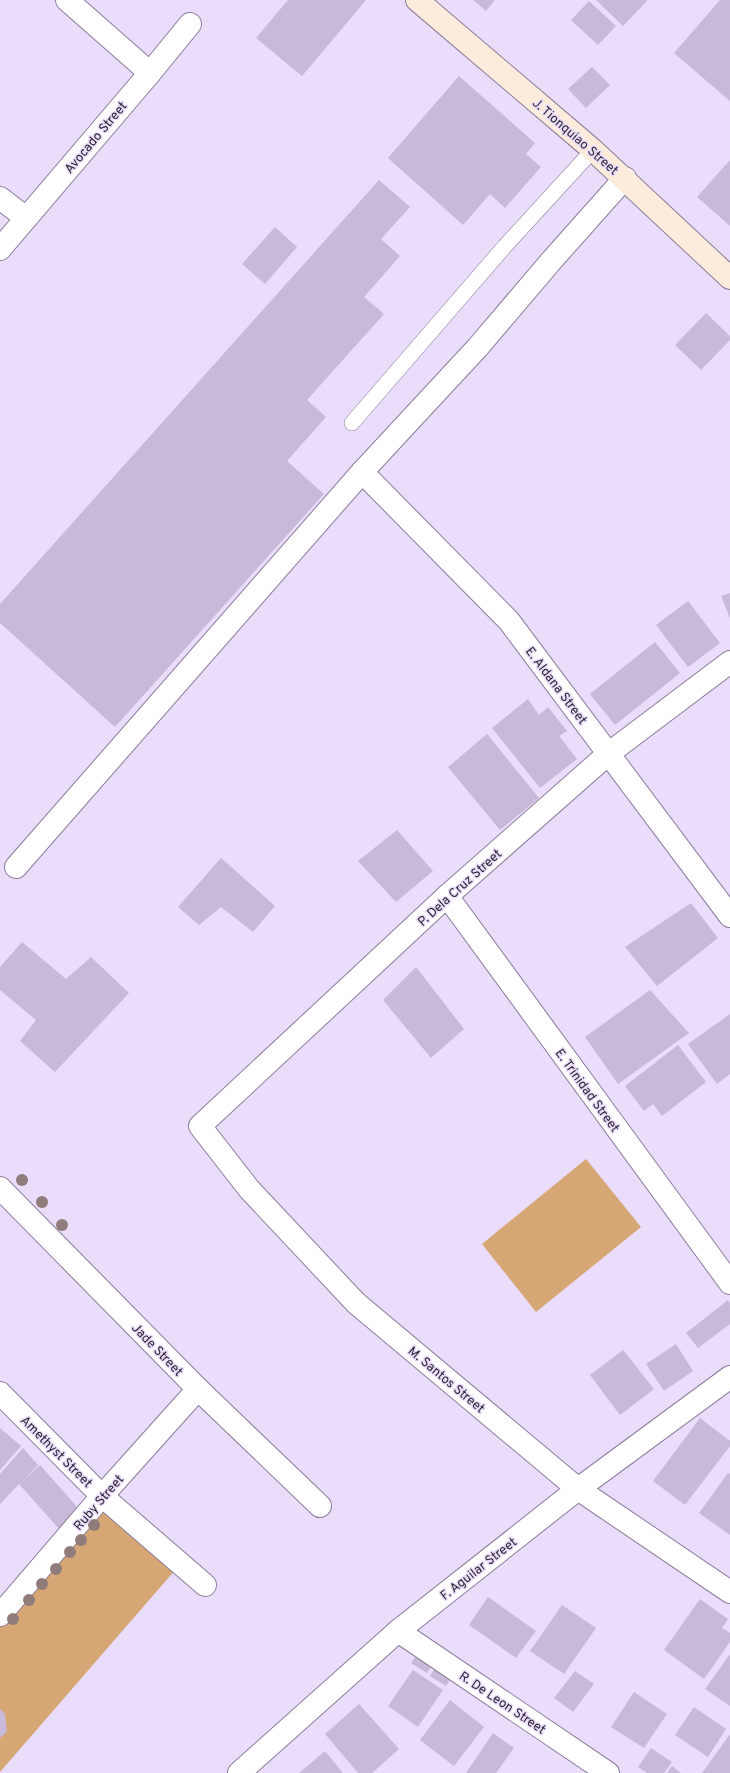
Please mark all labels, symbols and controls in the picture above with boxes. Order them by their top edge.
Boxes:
street label: J. Tionquiao Street [528,96,621,179]
street label: Avocado Street [62,99,131,178]
street label: E. Aldana Street [521,644,590,728]
street label: P. Dela Cruz Street [415,846,506,930]
street label: E. Trinidad Street [551,1046,622,1136]
street label: Jade Street [127,1321,186,1380]
street label: M. Santos Street [404,1344,487,1417]
street label: Amethyst Street [16,1413,95,1492]
street label: Ruby Street [71,1472,128,1534]
street label: F. Aguilar Street [438,1535,521,1604]
street label: R. De Leon Street [456,1669,548,1739]

